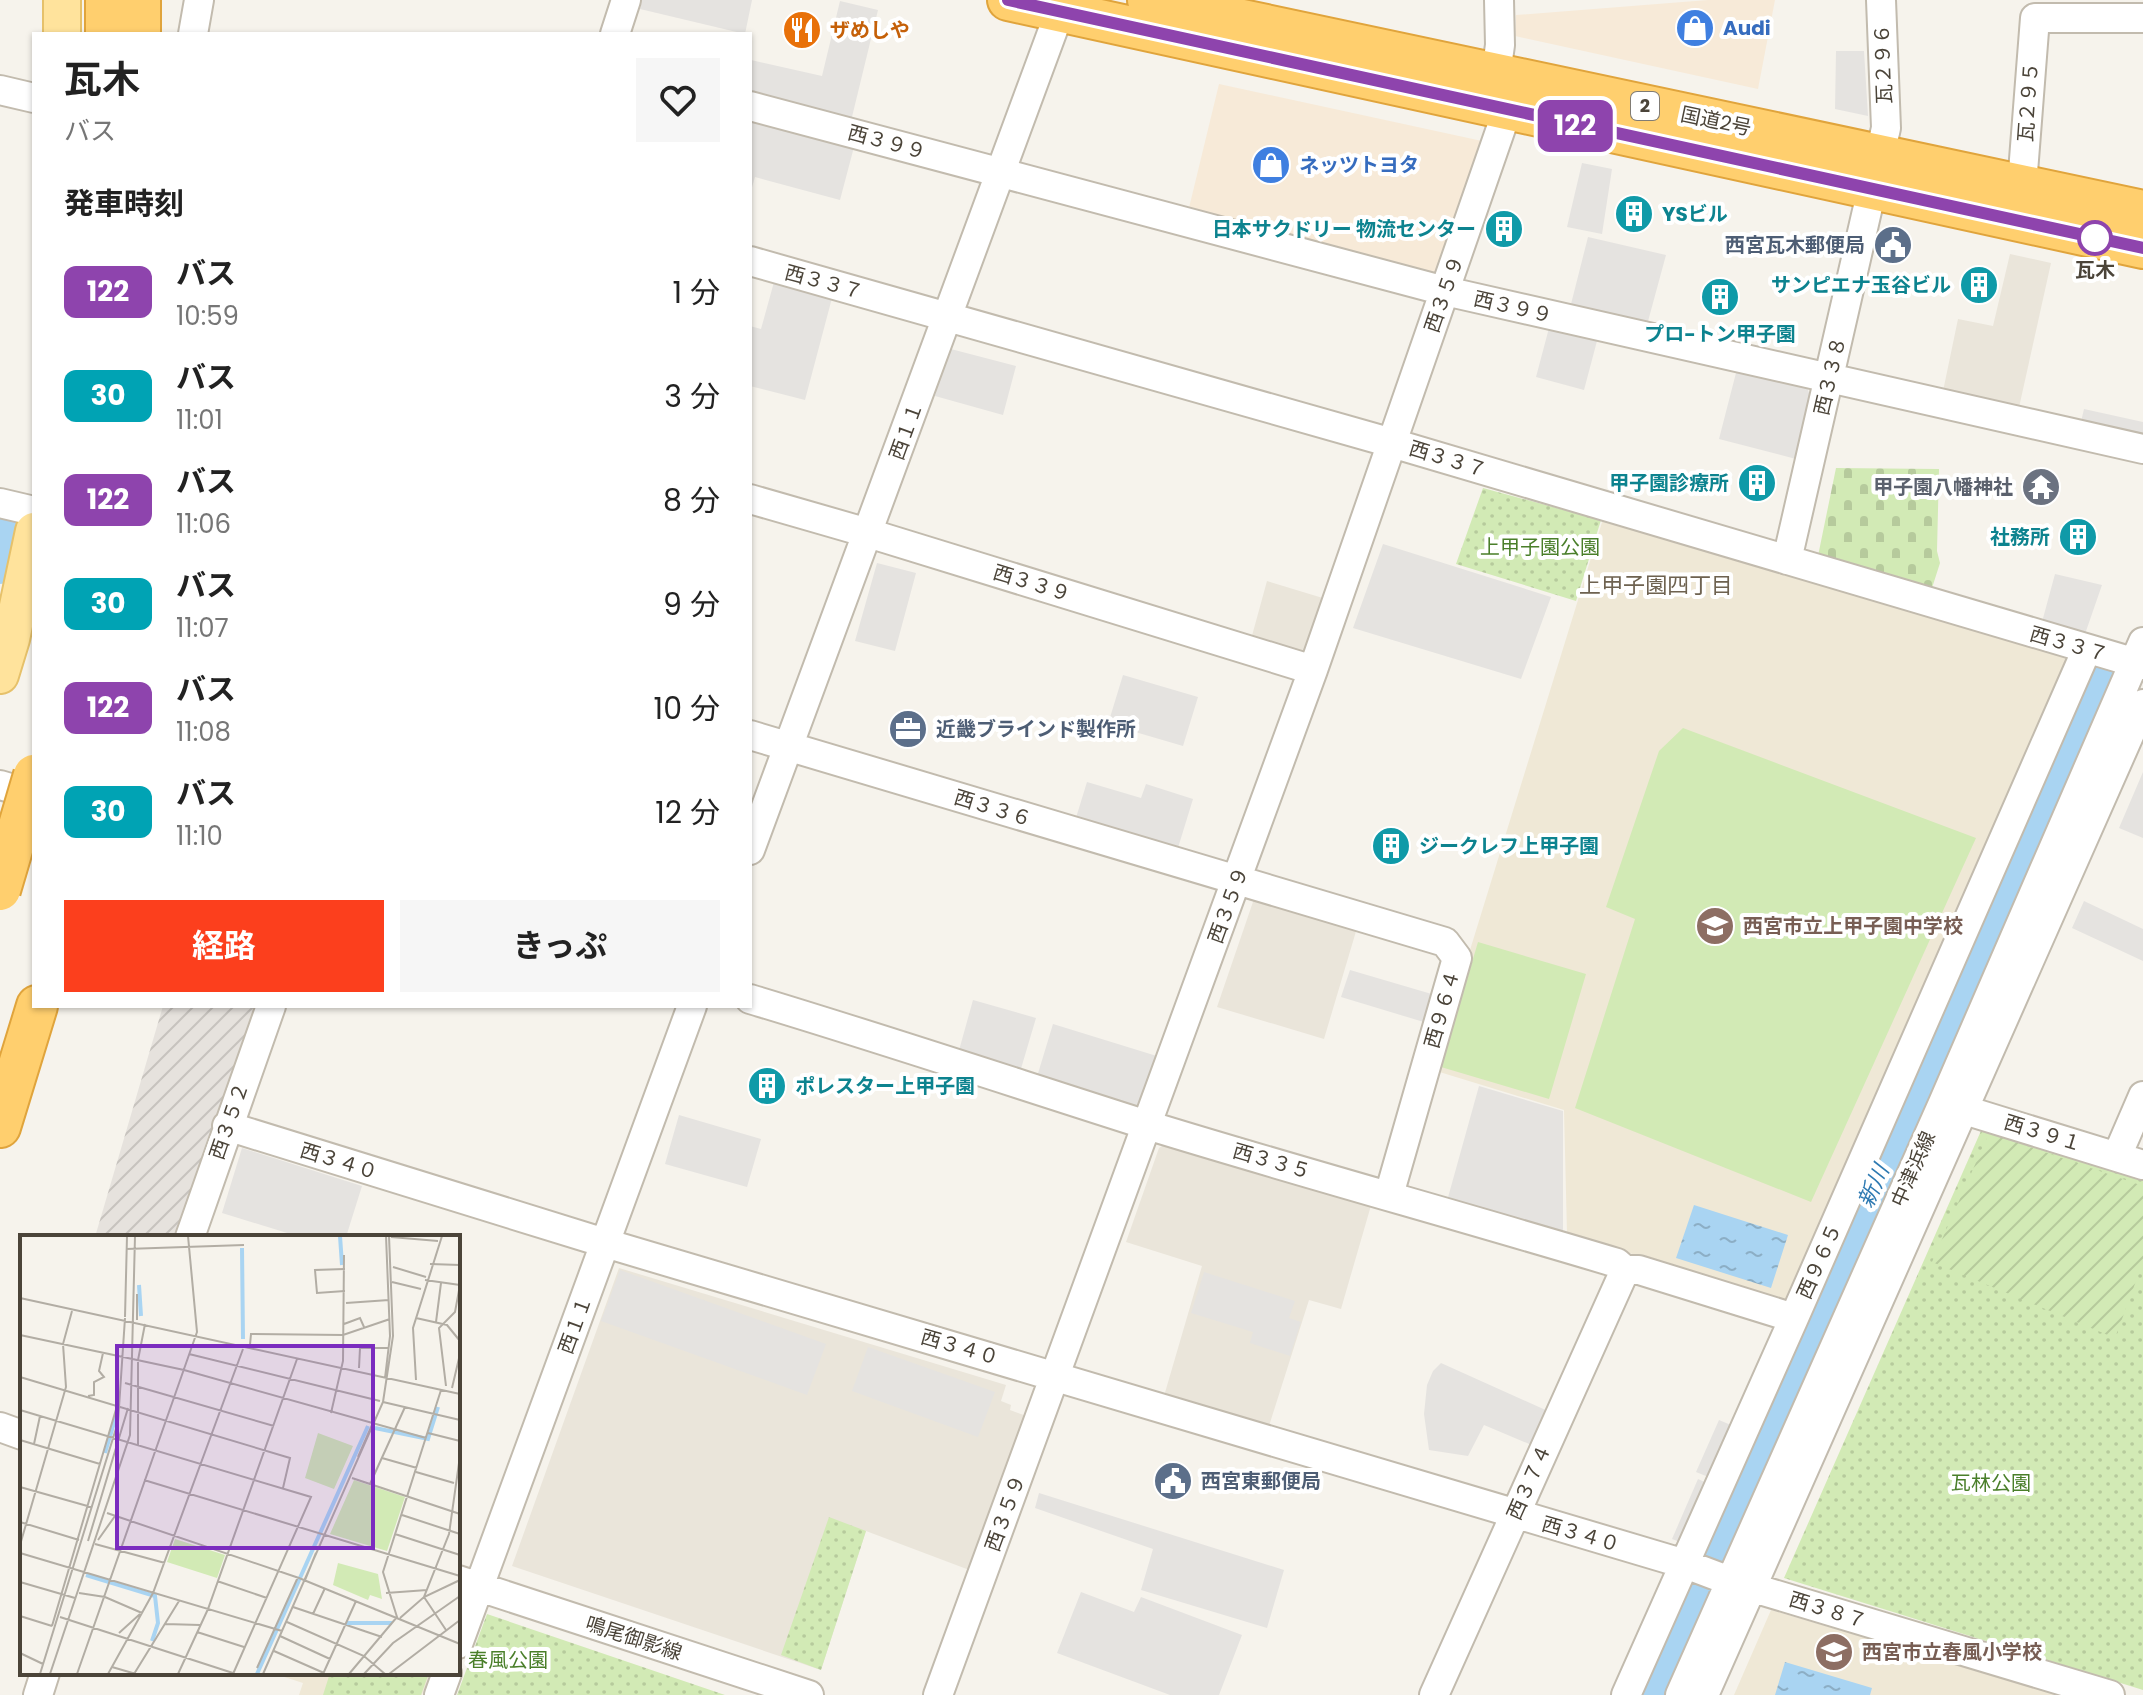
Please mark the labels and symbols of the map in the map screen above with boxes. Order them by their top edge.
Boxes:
shop icon: Audi [1674,7,1716,49]
restaurant icon: ザめしや [781,9,823,51]
place label: Audi [1723,14,1771,42]
place label: ザめしや [830,16,910,44]
street label: 瓦２９６ [1868,24,1898,104]
street label: 瓦２９５ [2011,61,2045,143]
road number: 2 [1631,92,1659,120]
line badge: 122 [1529,100,1621,152]
street label: 国道2号 [1678,100,1754,142]
street label: 西３９９ [845,118,929,166]
shop icon: ネッツトヨタ [1250,144,1292,186]
place label: ネッツトヨタ [1299,151,1419,179]
building icon: YSビル [1613,193,1655,235]
place label: YSビル [1662,200,1728,228]
building icon: 日本サクドリー 物流センター [1483,208,1525,250]
place label: 日本サクドリー 物流センター [1212,215,1476,243]
marker: 瓦木 [2078,221,2112,255]
public building icon: 西宮瓦木郵便局 [1872,224,1914,266]
place label: 西宮瓦木郵便局 [1725,231,1865,259]
street label: 西３５９ [1418,252,1470,336]
place label: 瓦木 [2075,256,2115,284]
street label: 西３３７ [782,258,866,306]
building icon: サンピエナ玉谷ビル [1958,264,2000,306]
place label: サンピエナ玉谷ビル [1771,271,1951,299]
building icon: プロ-トン甲子園 [1699,276,1741,318]
street label: 西３９９ [1471,284,1555,330]
place label: プロ-トン甲子園 [1644,320,1796,348]
street label: 西３３８ [1807,334,1853,418]
street label: 西１１ [883,398,929,464]
street label: 西３３７ [1406,434,1490,484]
building icon: 甲子園診療所 [1736,462,1778,504]
temple icon: 甲子園八幡神社 [2020,466,2062,508]
place label: 甲子園診療所 [1609,469,1729,497]
place label: 甲子園八幡神社 [1873,473,2013,501]
building icon: 社務所 [2057,516,2099,558]
place label: 社務所 [1990,523,2050,551]
park label: 上甲子園公園 [1480,533,1600,561]
street label: 西３３９ [990,558,1074,608]
district label: 上甲子園四丁目 [1579,570,1733,601]
street label: 西３３７ [2027,620,2111,668]
office icon: 近畿ブラインド製作所 [887,708,929,750]
place label: 近畿ブラインド製作所 [936,715,1136,743]
street label: 西３３６ [951,783,1035,833]
building icon: ジークレフ上甲子園 [1370,825,1412,867]
place label: ジークレフ上甲子園 [1419,832,1599,860]
street label: 西３５９ [1201,863,1255,947]
school or university icon: 西宮市立上甲子園中学校 [1694,905,1736,947]
place label: 西宮市立上甲子園中学校 [1743,912,1963,940]
street label: 西９６４ [1418,967,1466,1051]
building icon: ポレスター上甲子園 [746,1065,788,1107]
place label: ポレスター上甲子園 [795,1072,975,1100]
street label: 西３５２ [203,1079,255,1163]
street label: 西３９１ [2001,1108,2085,1158]
street label: 中津浜線 [1884,1127,1942,1211]
street label: 西３４０ [297,1136,381,1186]
street label: 西３３５ [1230,1137,1314,1185]
water label: 新川 [1850,1158,1897,1213]
street label: 西９６５ [1790,1219,1848,1303]
inset map [20,1235,460,1675]
street label: 西１１ [552,1292,598,1358]
street label: 西３４０ [918,1323,1002,1371]
street label: 西３７４ [1500,1440,1558,1524]
public building icon: 西宮東郵便局 [1152,1460,1194,1502]
place label: 西宮東郵便局 [1201,1467,1321,1495]
park label: 瓦林公園 [1951,1469,2031,1497]
street label: 西３５９ [978,1471,1032,1555]
street label: 西３４０ [1539,1510,1623,1558]
street label: 西３８７ [1786,1585,1870,1635]
street label: 鳴尾御影線 [582,1609,686,1667]
school or university icon: 西宮市立春風小学校 [1813,1631,1855,1673]
place label: 西宮市立春風小学校 [1862,1638,2042,1666]
park label: 春風公園 [468,1646,548,1674]

